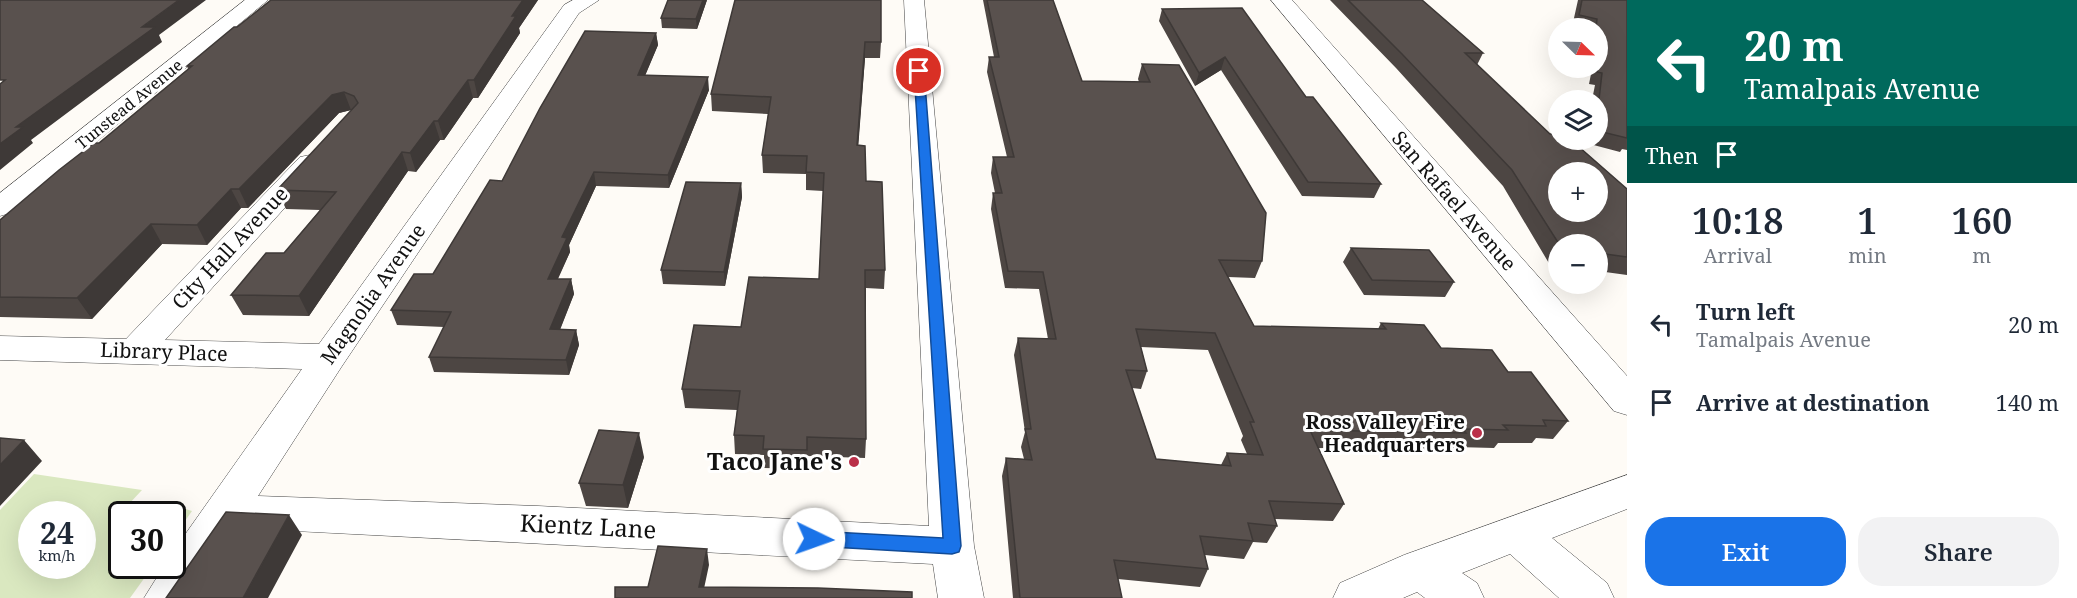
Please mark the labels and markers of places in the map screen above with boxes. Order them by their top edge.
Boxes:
pin [893,45,944,96]
place label: Ross Valley Fire Headquarters [1306,408,1465,458]
marker: Ross Valley Fire Headquarters [1470,426,1484,440]
place label: Taco Jane's [707,444,842,477]
marker: Taco Jane's [847,455,861,469]

